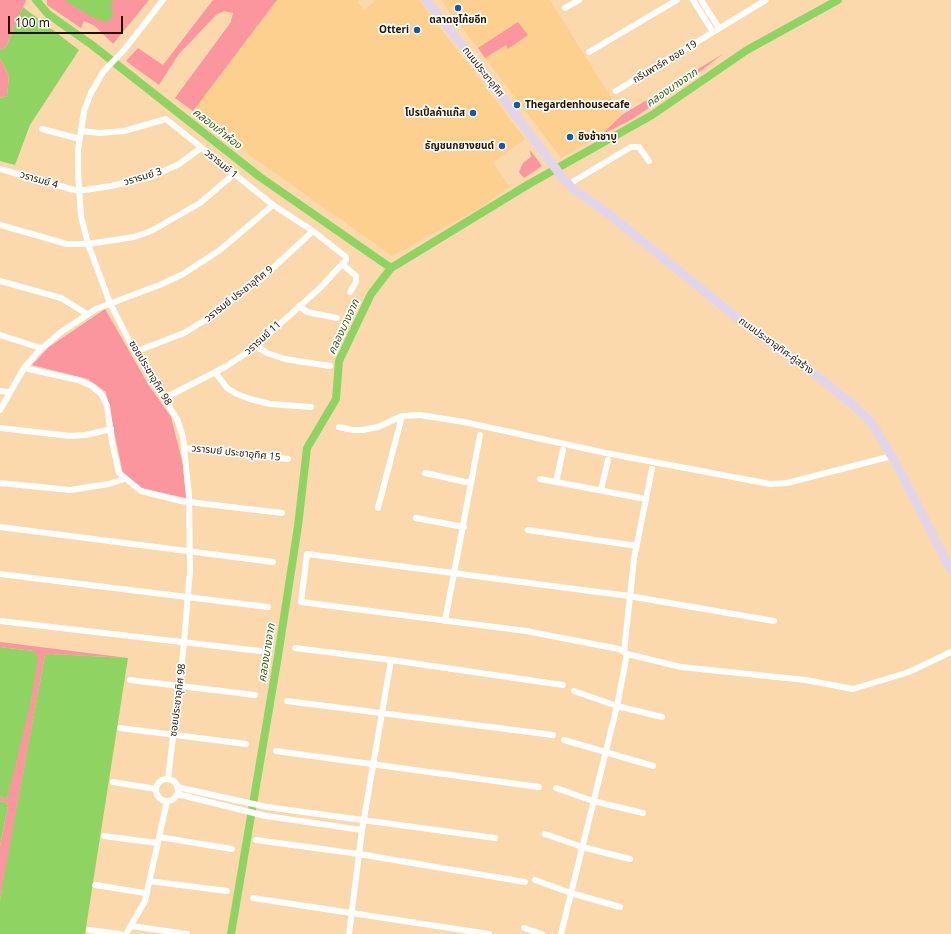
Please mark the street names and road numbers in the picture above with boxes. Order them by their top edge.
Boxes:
street label: กรีนพาร์ค ซอย 19 [631,38,699,86]
street label: ถนนประชาอุทิศ [460,45,506,99]
street label: วรารมย์ 1 [202,147,240,181]
street label: วรารมย์ 3 [123,166,163,188]
street label: วรารมย์ 4 [19,169,59,191]
street label: วรารมย์ ประชาอุทิศ 9 [202,264,276,324]
street label: ถนนประชาอุทิศ-คู่สร้าง [736,315,816,377]
street label: วรารมย์ 11 [242,319,284,357]
street label: ซอยประชาอุทิศ 98 [126,339,174,407]
street label: วรารมย์ ประชาอุทิศ 15 [191,442,281,464]
street label: ซอยประชาอุทิศ 98 [168,663,188,737]

